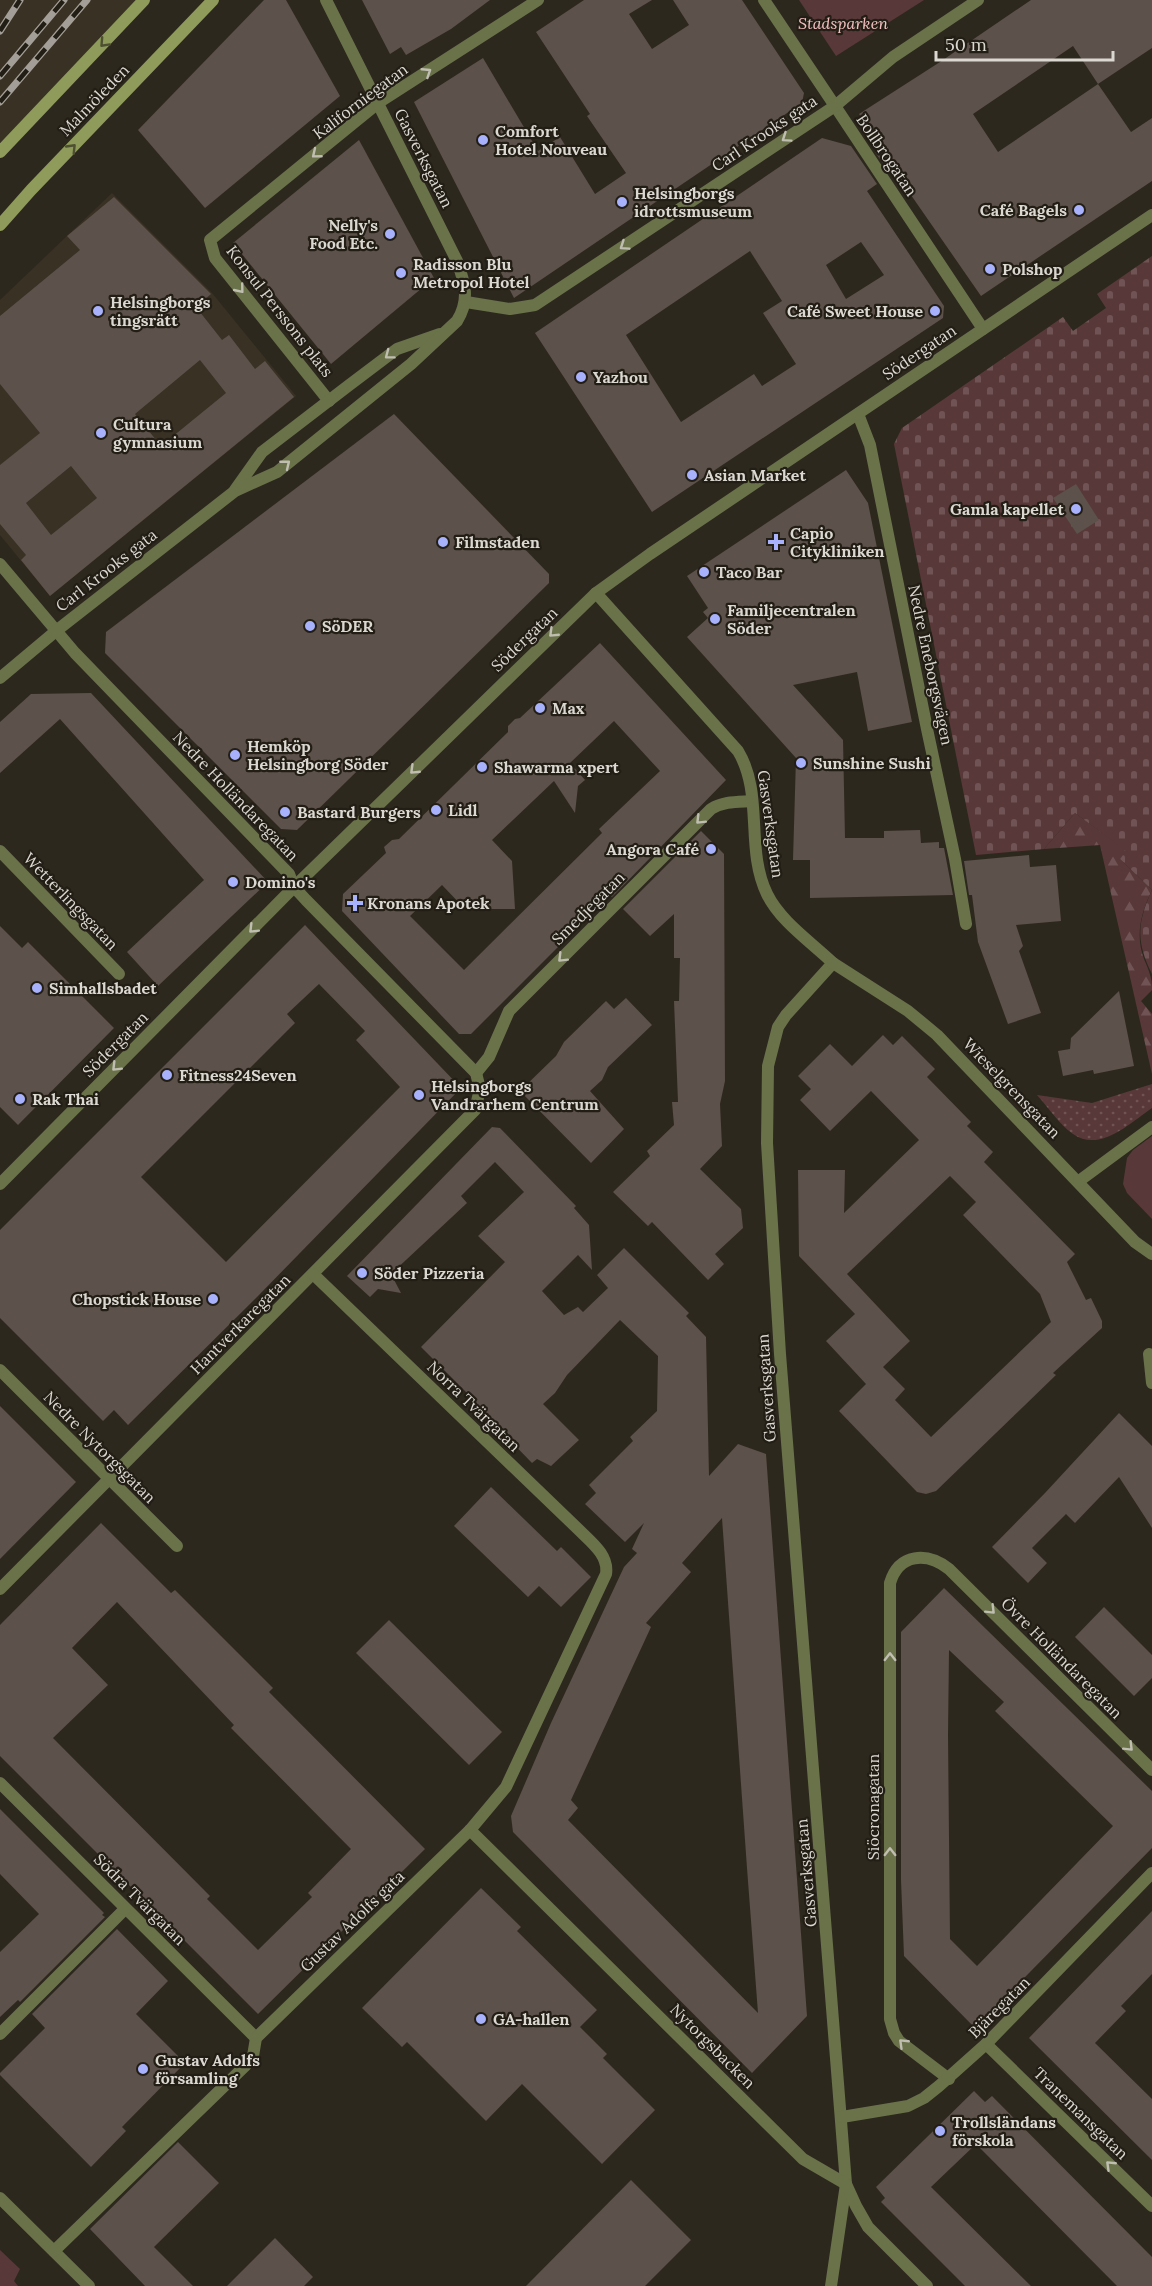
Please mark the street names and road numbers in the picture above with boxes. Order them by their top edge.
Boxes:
street label: Kaliforniegatan [309,59,412,143]
street label: Malmöleden [55,60,133,140]
street label: Carl Krooks gata [707,90,821,176]
street label: Gasverksgatan [390,105,458,211]
street label: Bollbrogatan [852,110,922,200]
street label: Konsul Perssons plats [222,241,338,381]
street label: Södergatan [878,320,960,384]
street label: Carl Krooks gata [51,524,161,616]
street label: Nedre Eneborgsvägen [904,583,958,747]
street label: Södergatan [487,602,562,676]
street label: Nedre Holländaregatan [169,727,303,865]
street label: Gasverksgatan [754,769,788,879]
street label: Wetterlingsgatan [19,848,123,954]
street label: Smedjegatan [547,867,629,949]
street label: Södergatan [78,1007,152,1081]
street label: Wieselgrensgatan [959,1034,1065,1143]
street label: Hantverkaregatan [186,1269,295,1378]
street label: Gasverksgatan [752,1333,780,1443]
street label: Norra Tvärgatan [423,1356,525,1456]
street label: Nedre Nytorgsgatan [40,1387,160,1507]
street label: Övre Holländaregatan [997,1593,1127,1723]
street label: Siöcronagatan [863,1753,883,1860]
street label: Gasverksgatan [791,1818,821,1928]
street label: Södra Tvärgatan [90,1849,190,1949]
street label: Gustav Adolfs gata [296,1866,408,1976]
street label: Bjäregatan [964,1972,1034,2042]
street label: Nytorgsbacken [666,1999,760,2093]
street label: Tranemansgatan [1029,2063,1133,2164]

